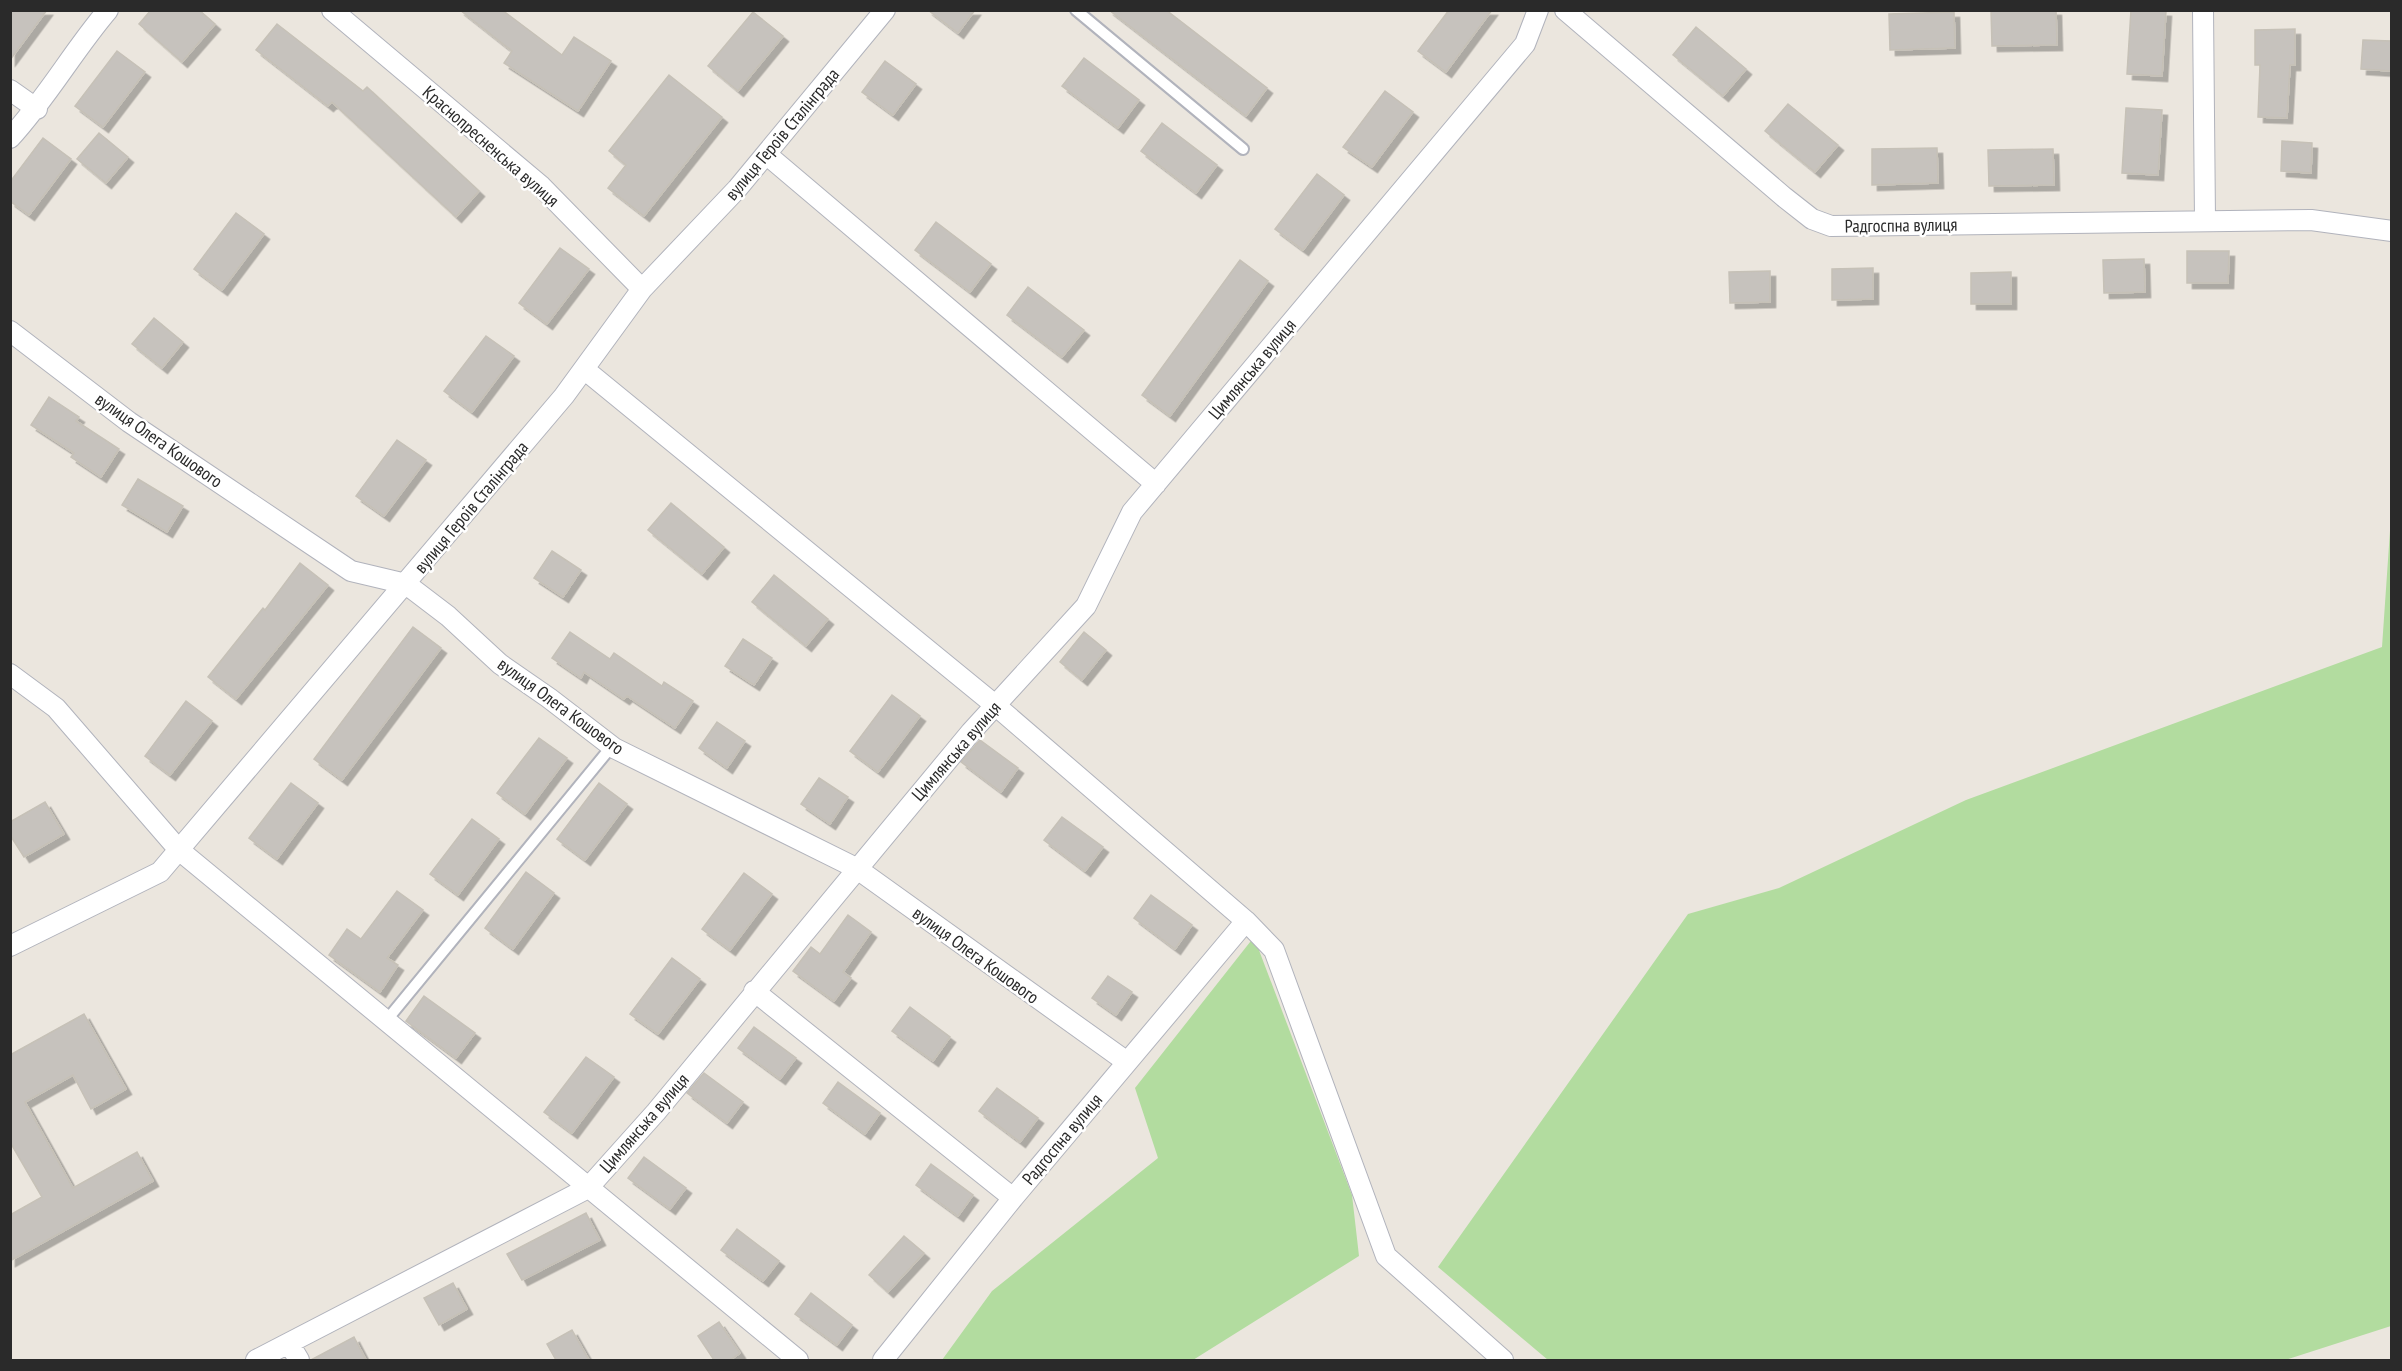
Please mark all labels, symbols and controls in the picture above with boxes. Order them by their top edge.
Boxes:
street label: вулиця Героїв Сталінграда [720,63,844,205]
street label: Краснопресненська вулиця [418,80,564,212]
street label: Радгоспна вулиця [1845,213,1958,237]
street label: Цимлянська вулиця [1203,314,1301,424]
street label: вулиця Олега Кошового [91,387,227,493]
street label: вулиця Героїв Сталінграда [409,436,533,578]
street label: вулиця Олега Кошового [493,652,629,760]
street label: Цимлянська вулиця [907,696,1006,806]
street label: вулиця Олега Кошового [908,901,1044,1009]
street label: Цимлянська вулиця [595,1068,694,1178]
street label: Радгоспна вулиця [1017,1088,1107,1190]

